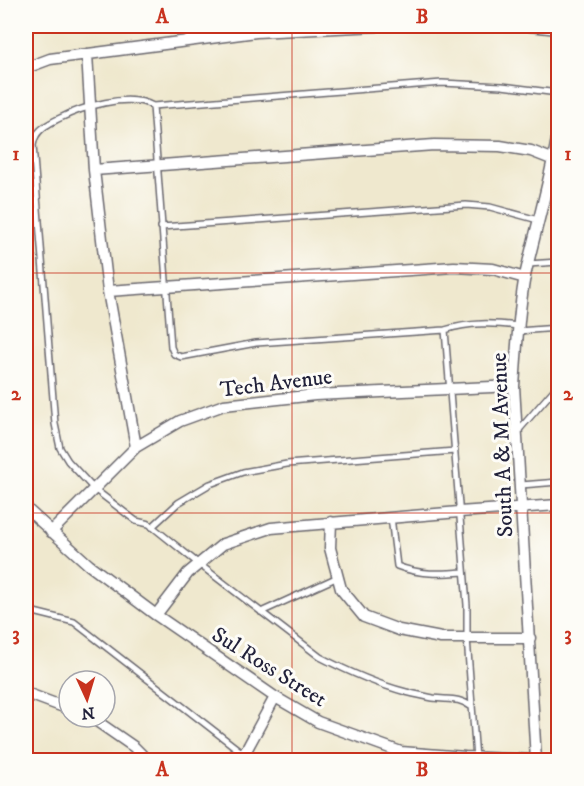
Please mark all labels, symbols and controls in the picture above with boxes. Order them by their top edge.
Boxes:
text: A [155,5,170,30]
text: B [416,5,428,30]
text: 1 [12,142,20,167]
text: 1 [564,142,572,167]
street label: South A & M Avenue [486,352,519,538]
street label: Tech Avenue [219,363,334,404]
text: 2 [11,382,22,407]
text: 2 [563,382,574,407]
street label: Sul Ross Street [207,621,332,713]
text: 3 [12,622,20,647]
text: 3 [564,622,572,647]
north arrow [57,669,117,729]
text: N [81,703,95,723]
text: A [155,758,170,783]
text: B [416,758,428,783]

